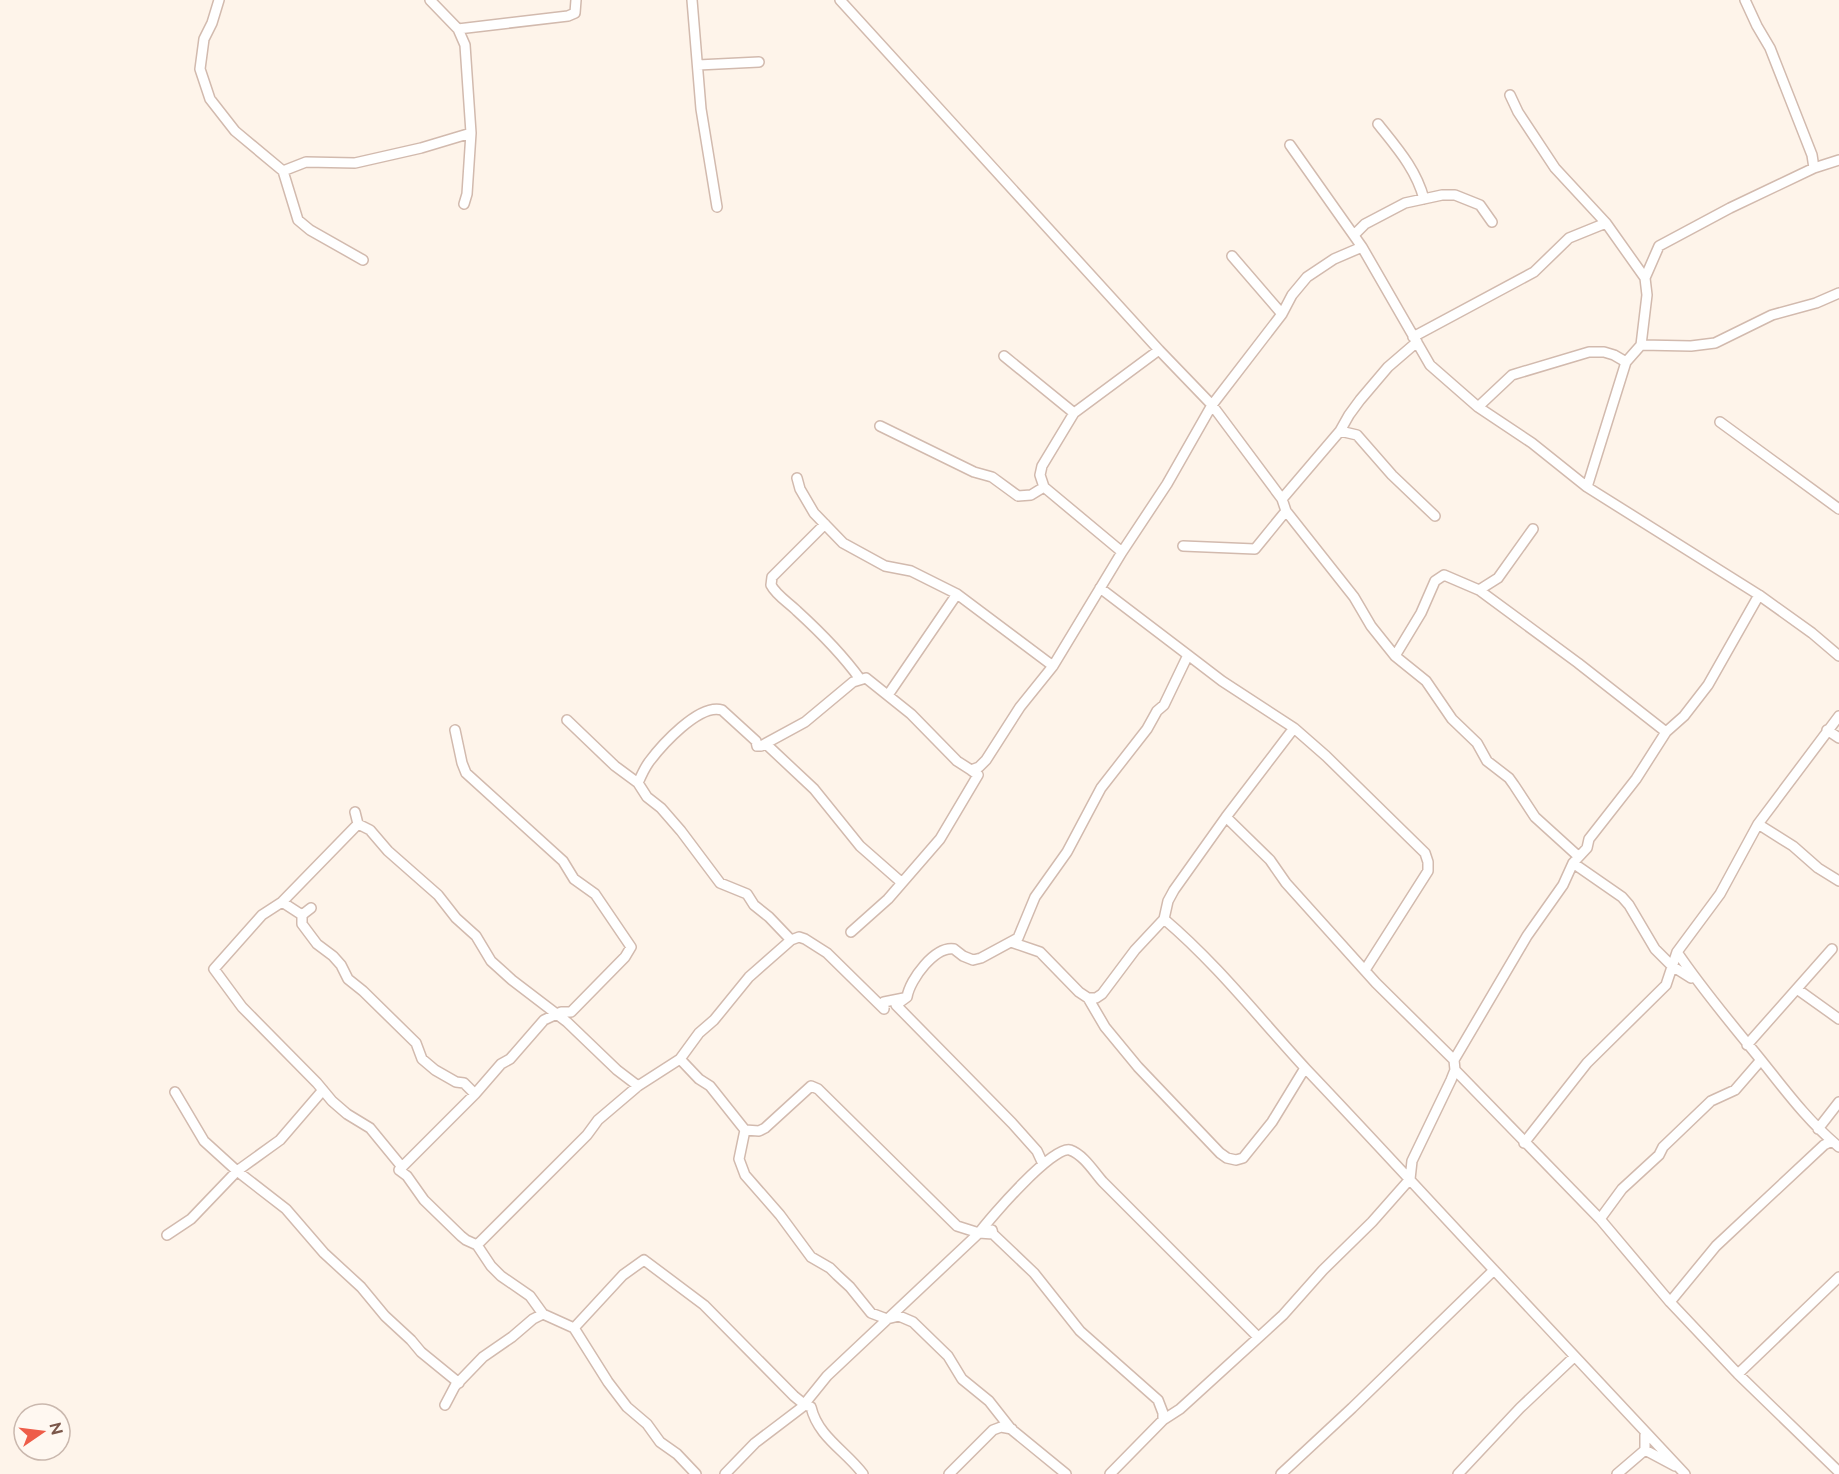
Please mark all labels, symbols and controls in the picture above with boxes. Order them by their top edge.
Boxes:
north arrow [12,1402,72,1462]
text: N [45,1420,67,1437]

